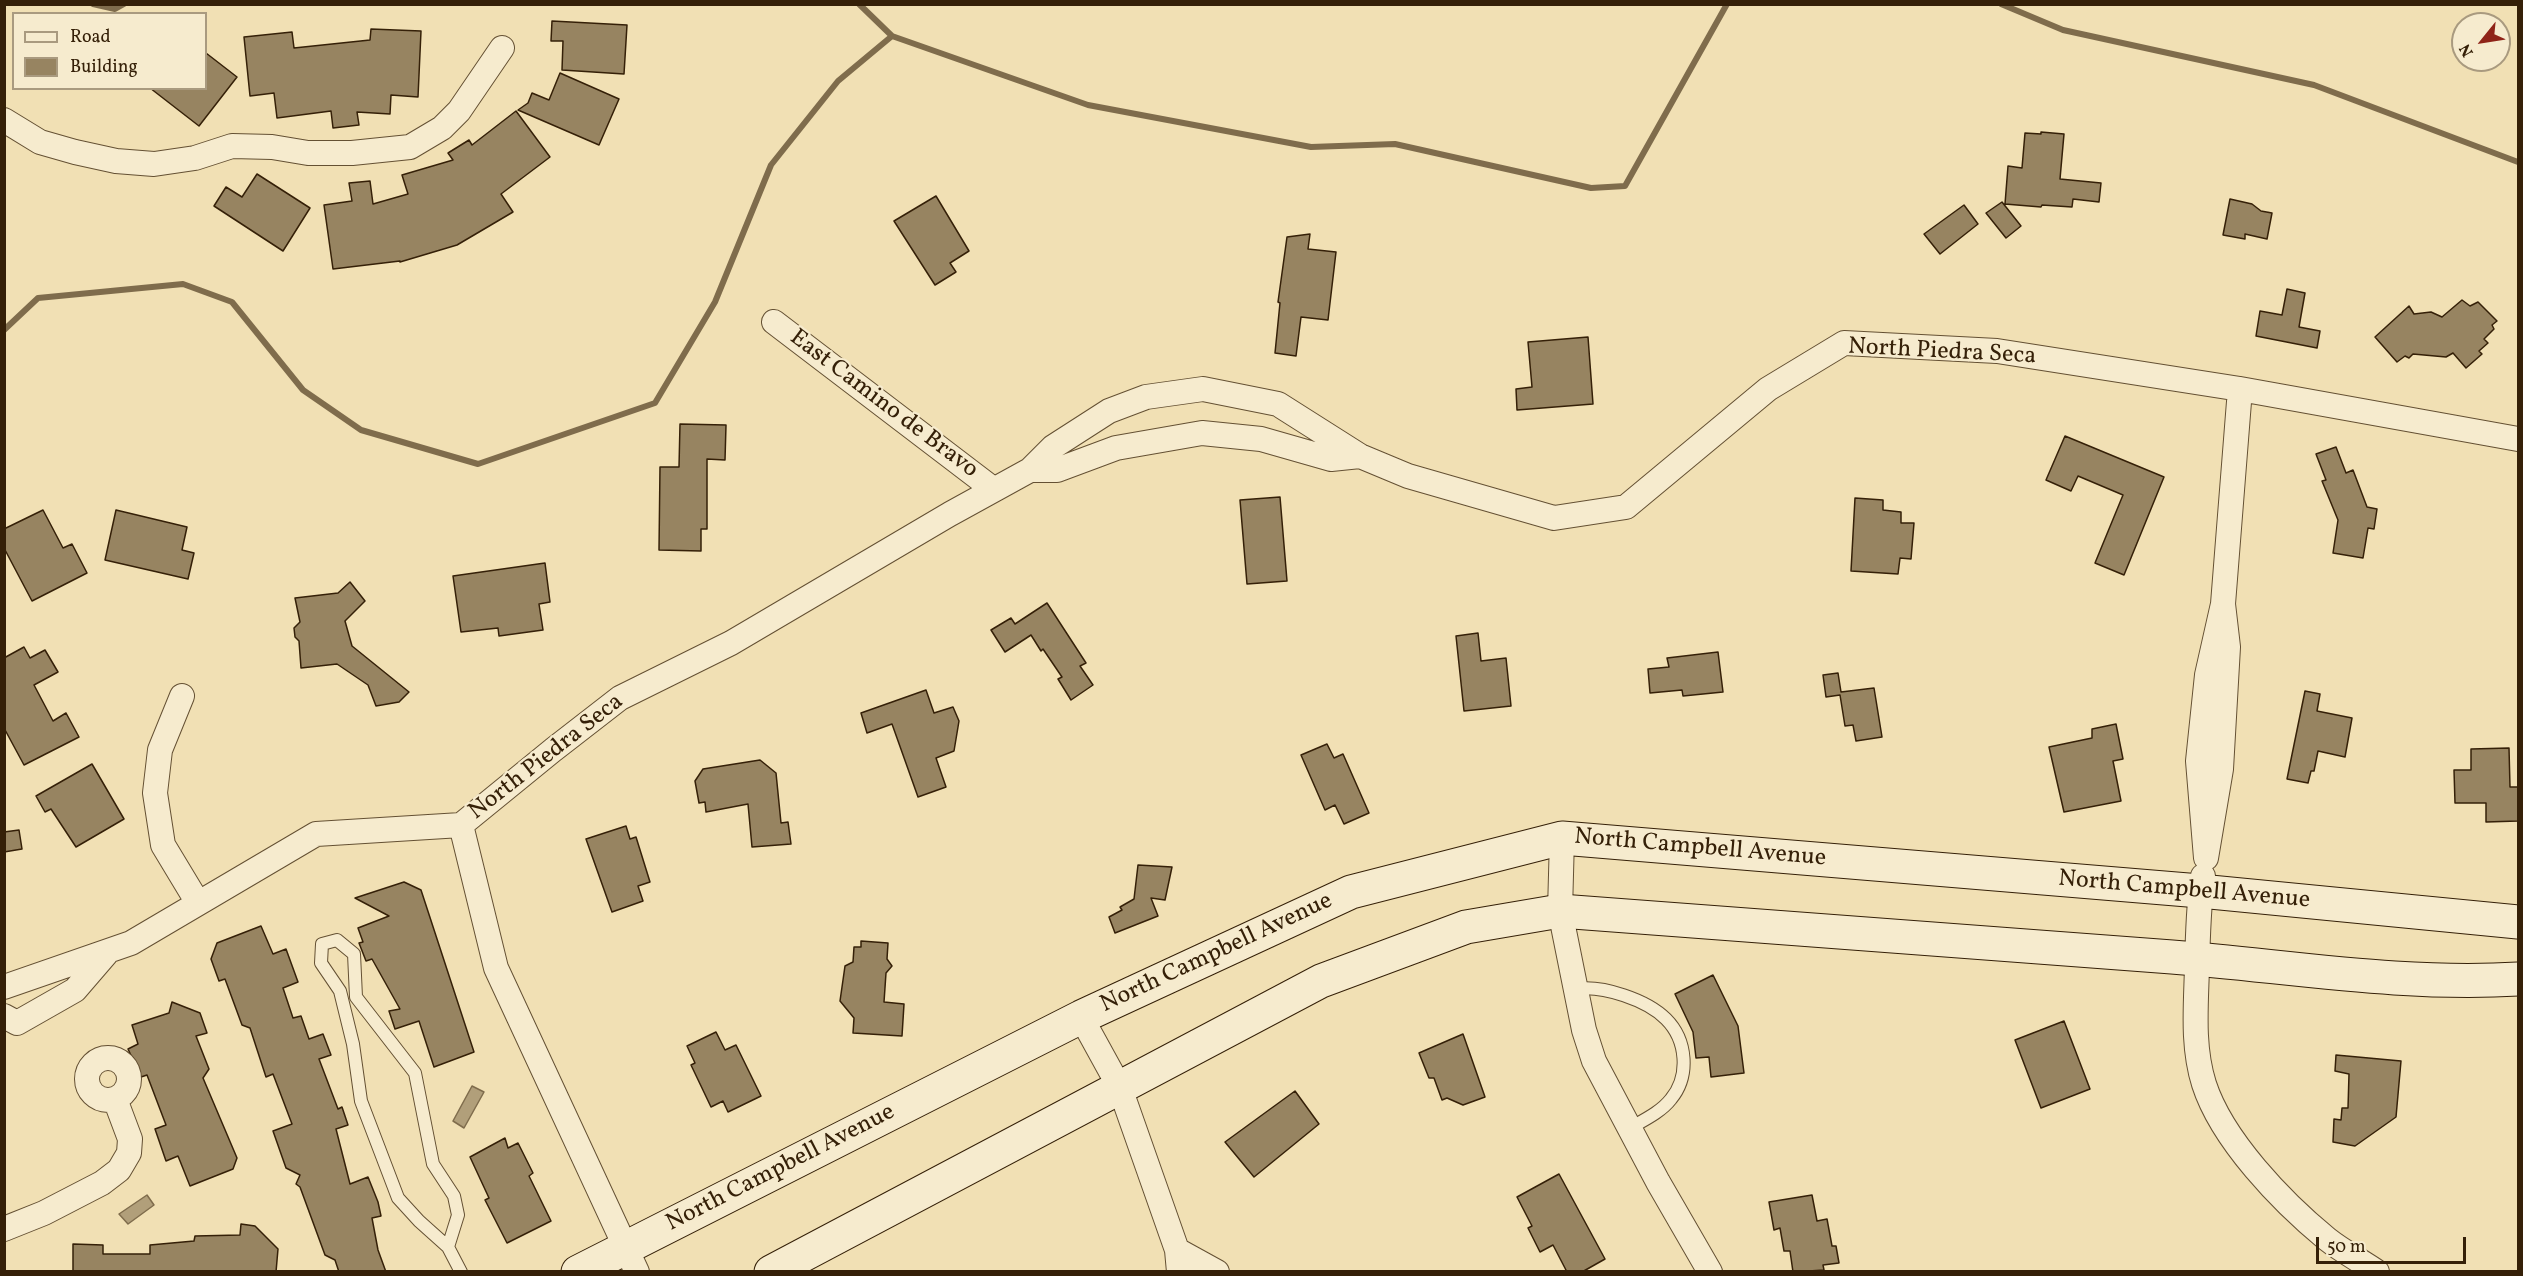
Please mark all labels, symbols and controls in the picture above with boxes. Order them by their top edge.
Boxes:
legend [12,12,207,90]
north arrow [2451,12,2511,72]
text: Road [70,25,111,50]
text: N [2455,39,2480,61]
text: Building [70,55,138,80]
street label: East Camino de Bravo [783,325,983,485]
street label: North Piedra Seca [1847,334,2037,372]
street label: North Piedra Seca [464,689,630,827]
street label: North Campbell Avenue [1573,824,1827,874]
street label: North Campbell Avenue [2057,866,2311,916]
street label: North Campbell Avenue [1096,888,1338,1020]
street label: North Campbell Avenue [662,1099,900,1239]
scale bar [2319,1225,2469,1263]
text: 50 m [2327,1235,2366,1260]

